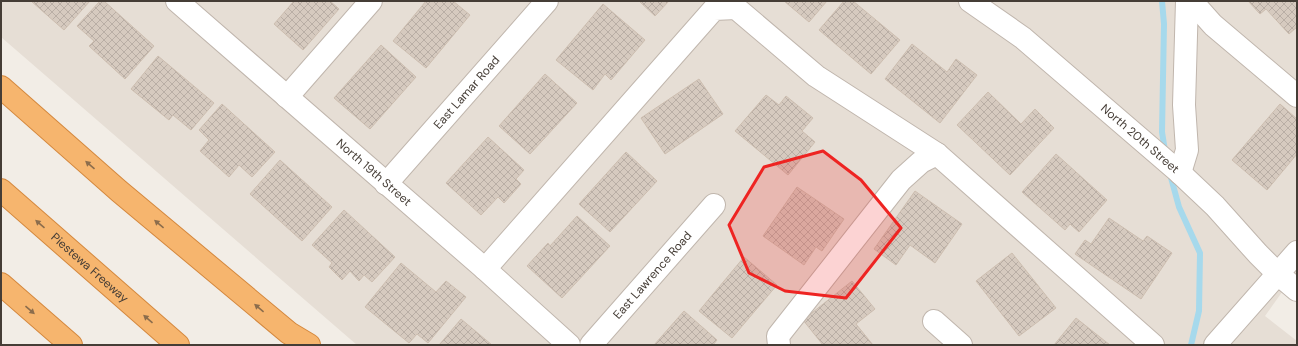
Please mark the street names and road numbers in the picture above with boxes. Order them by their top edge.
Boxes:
street label: East Lamar Road [430,52,503,132]
street label: North 20th Street [1097,100,1183,177]
street label: North 19th Street [333,135,415,210]
street label: East Lawrence Road [610,228,695,322]
street label: Piestewa Freeway [48,229,132,306]

